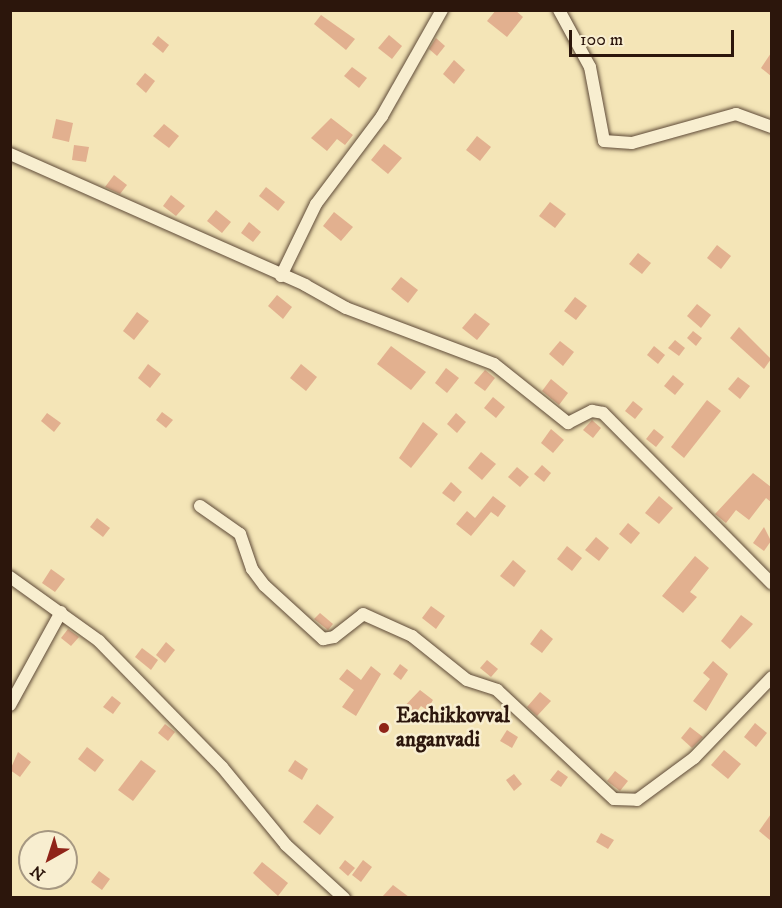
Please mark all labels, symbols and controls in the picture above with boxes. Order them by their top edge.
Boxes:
scale bar [572,18,737,56]
text: 100 m [580,29,623,51]
place label: Eachikkovval anganvadi [396,703,510,753]
marker: Eachikkovval anganvadi [377,721,391,735]
north arrow [18,830,78,890]
text: N [27,861,49,884]

